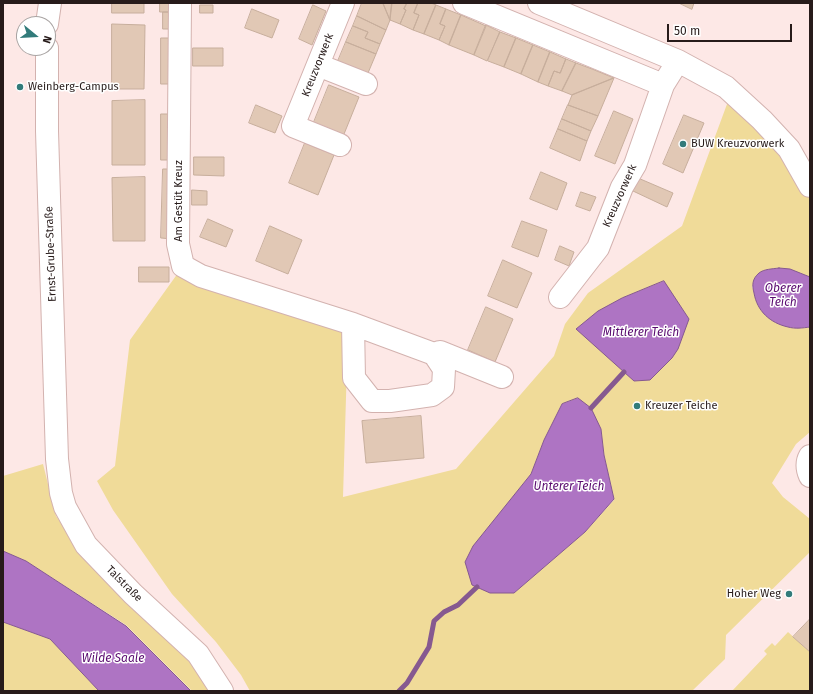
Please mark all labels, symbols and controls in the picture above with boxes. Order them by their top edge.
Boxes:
north arrow [16,16,56,56]
scale bar [669,16,794,42]
text: 50 m [674,24,700,38]
street label: Kreuzvorwerk [299,31,337,99]
text: N [40,34,54,45]
place label: Weinberg-Campus [28,80,119,94]
marker: Weinberg-Campus [15,82,25,92]
place label: BUW Kreuzvorwerk [691,137,784,151]
marker: BUW Kreuzvorwerk [678,139,688,149]
street label: Am Gestüt Kreuz [172,160,186,242]
street label: Kreuzvorwerk [600,163,640,229]
street label: Ernst-Grube-Straße [43,206,59,302]
water label: Oberer Teich [765,282,801,310]
water label: Mittlerer Teich [603,326,679,340]
place label: Kreuzer Teiche [645,399,718,413]
marker: Kreuzer Teiche [632,401,642,411]
water label: Unterer Teich [534,480,604,494]
street label: Talstraße [103,563,145,605]
place label: Hoher Weg [727,587,781,601]
marker: Hoher Weg [784,589,794,599]
water label: Wilde Saale [82,652,144,666]

